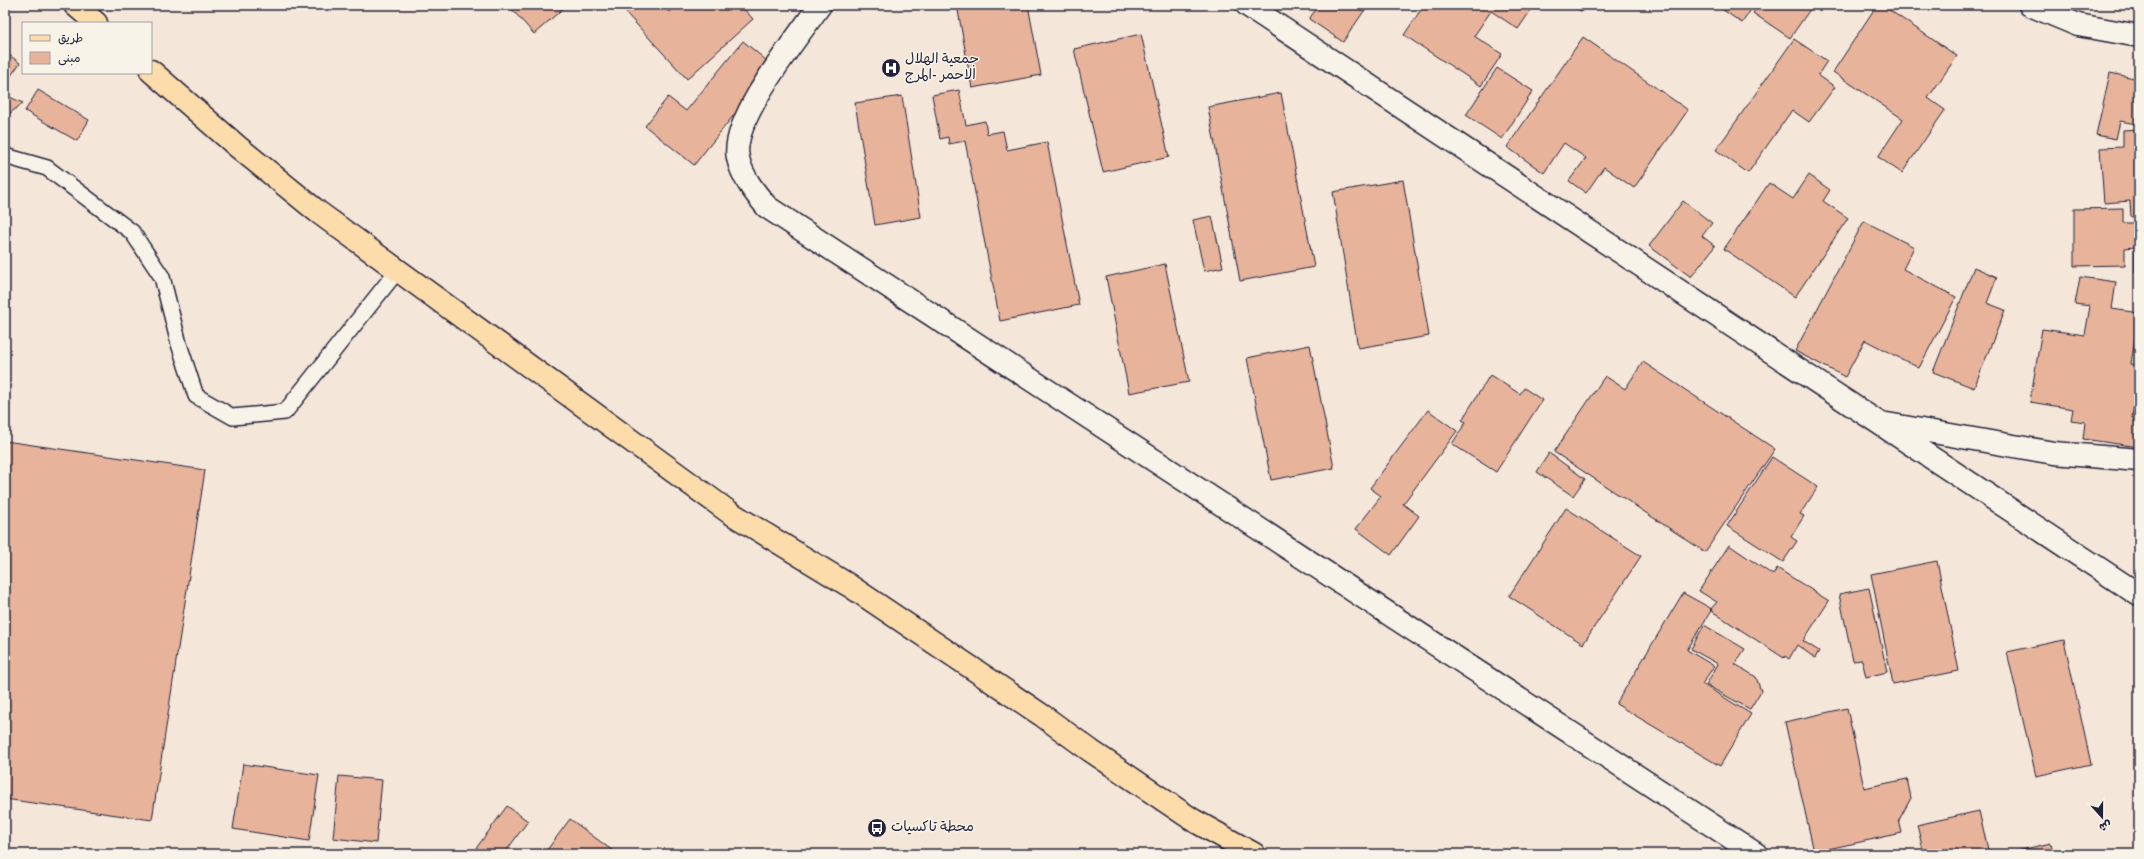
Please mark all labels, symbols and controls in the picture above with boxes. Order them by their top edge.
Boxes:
legend [22,22,152,74]
text: طريق [58,31,83,48]
place label: جمعية الهلال الاحمر -المرج [905,50,979,86]
text: مبنى [58,51,81,68]
hospital icon: جمعية الهلال الاحمر -المرج [880,57,902,79]
north arrow [2082,797,2122,837]
text: ش [2096,815,2113,834]
bus stop icon: محطة تاكسيات [866,817,888,839]
place label: محطة تاكسيات [891,818,974,838]

